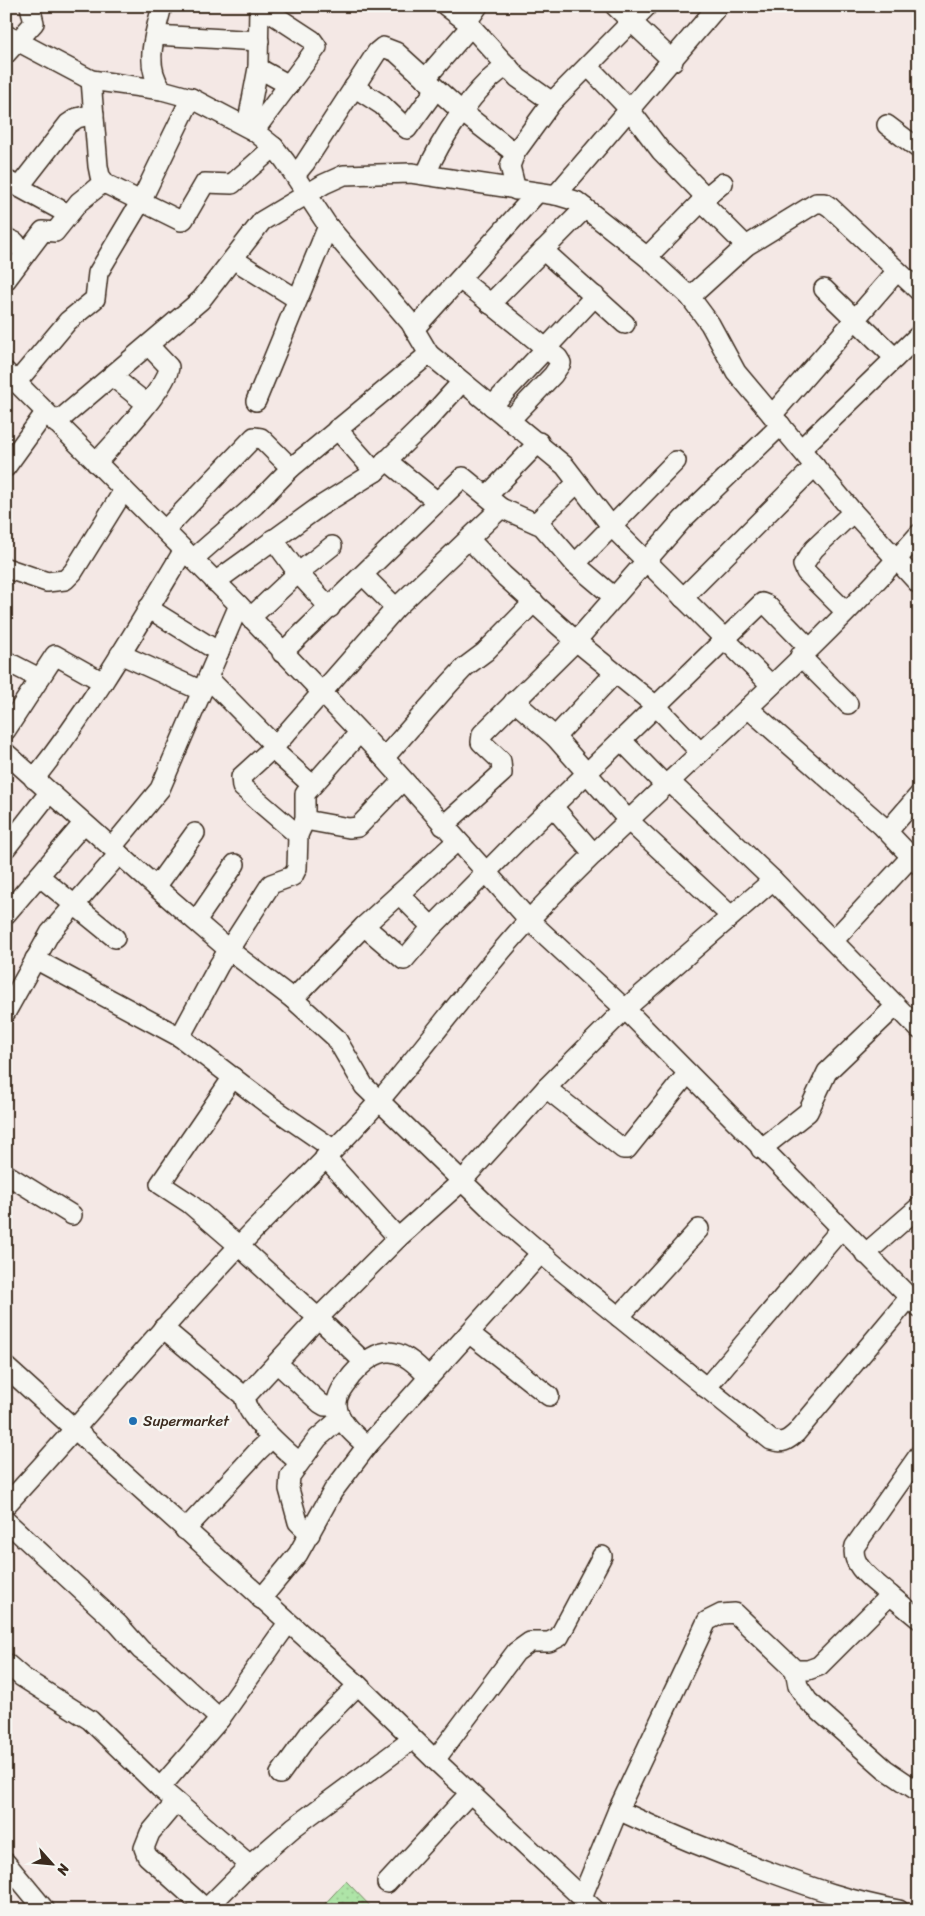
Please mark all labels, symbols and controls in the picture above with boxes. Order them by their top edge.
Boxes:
place label: Supermarket [143,1408,230,1434]
marker: Supermarket [127,1415,139,1427]
north arrow [28,1838,78,1888]
text: N [50,1859,77,1880]

